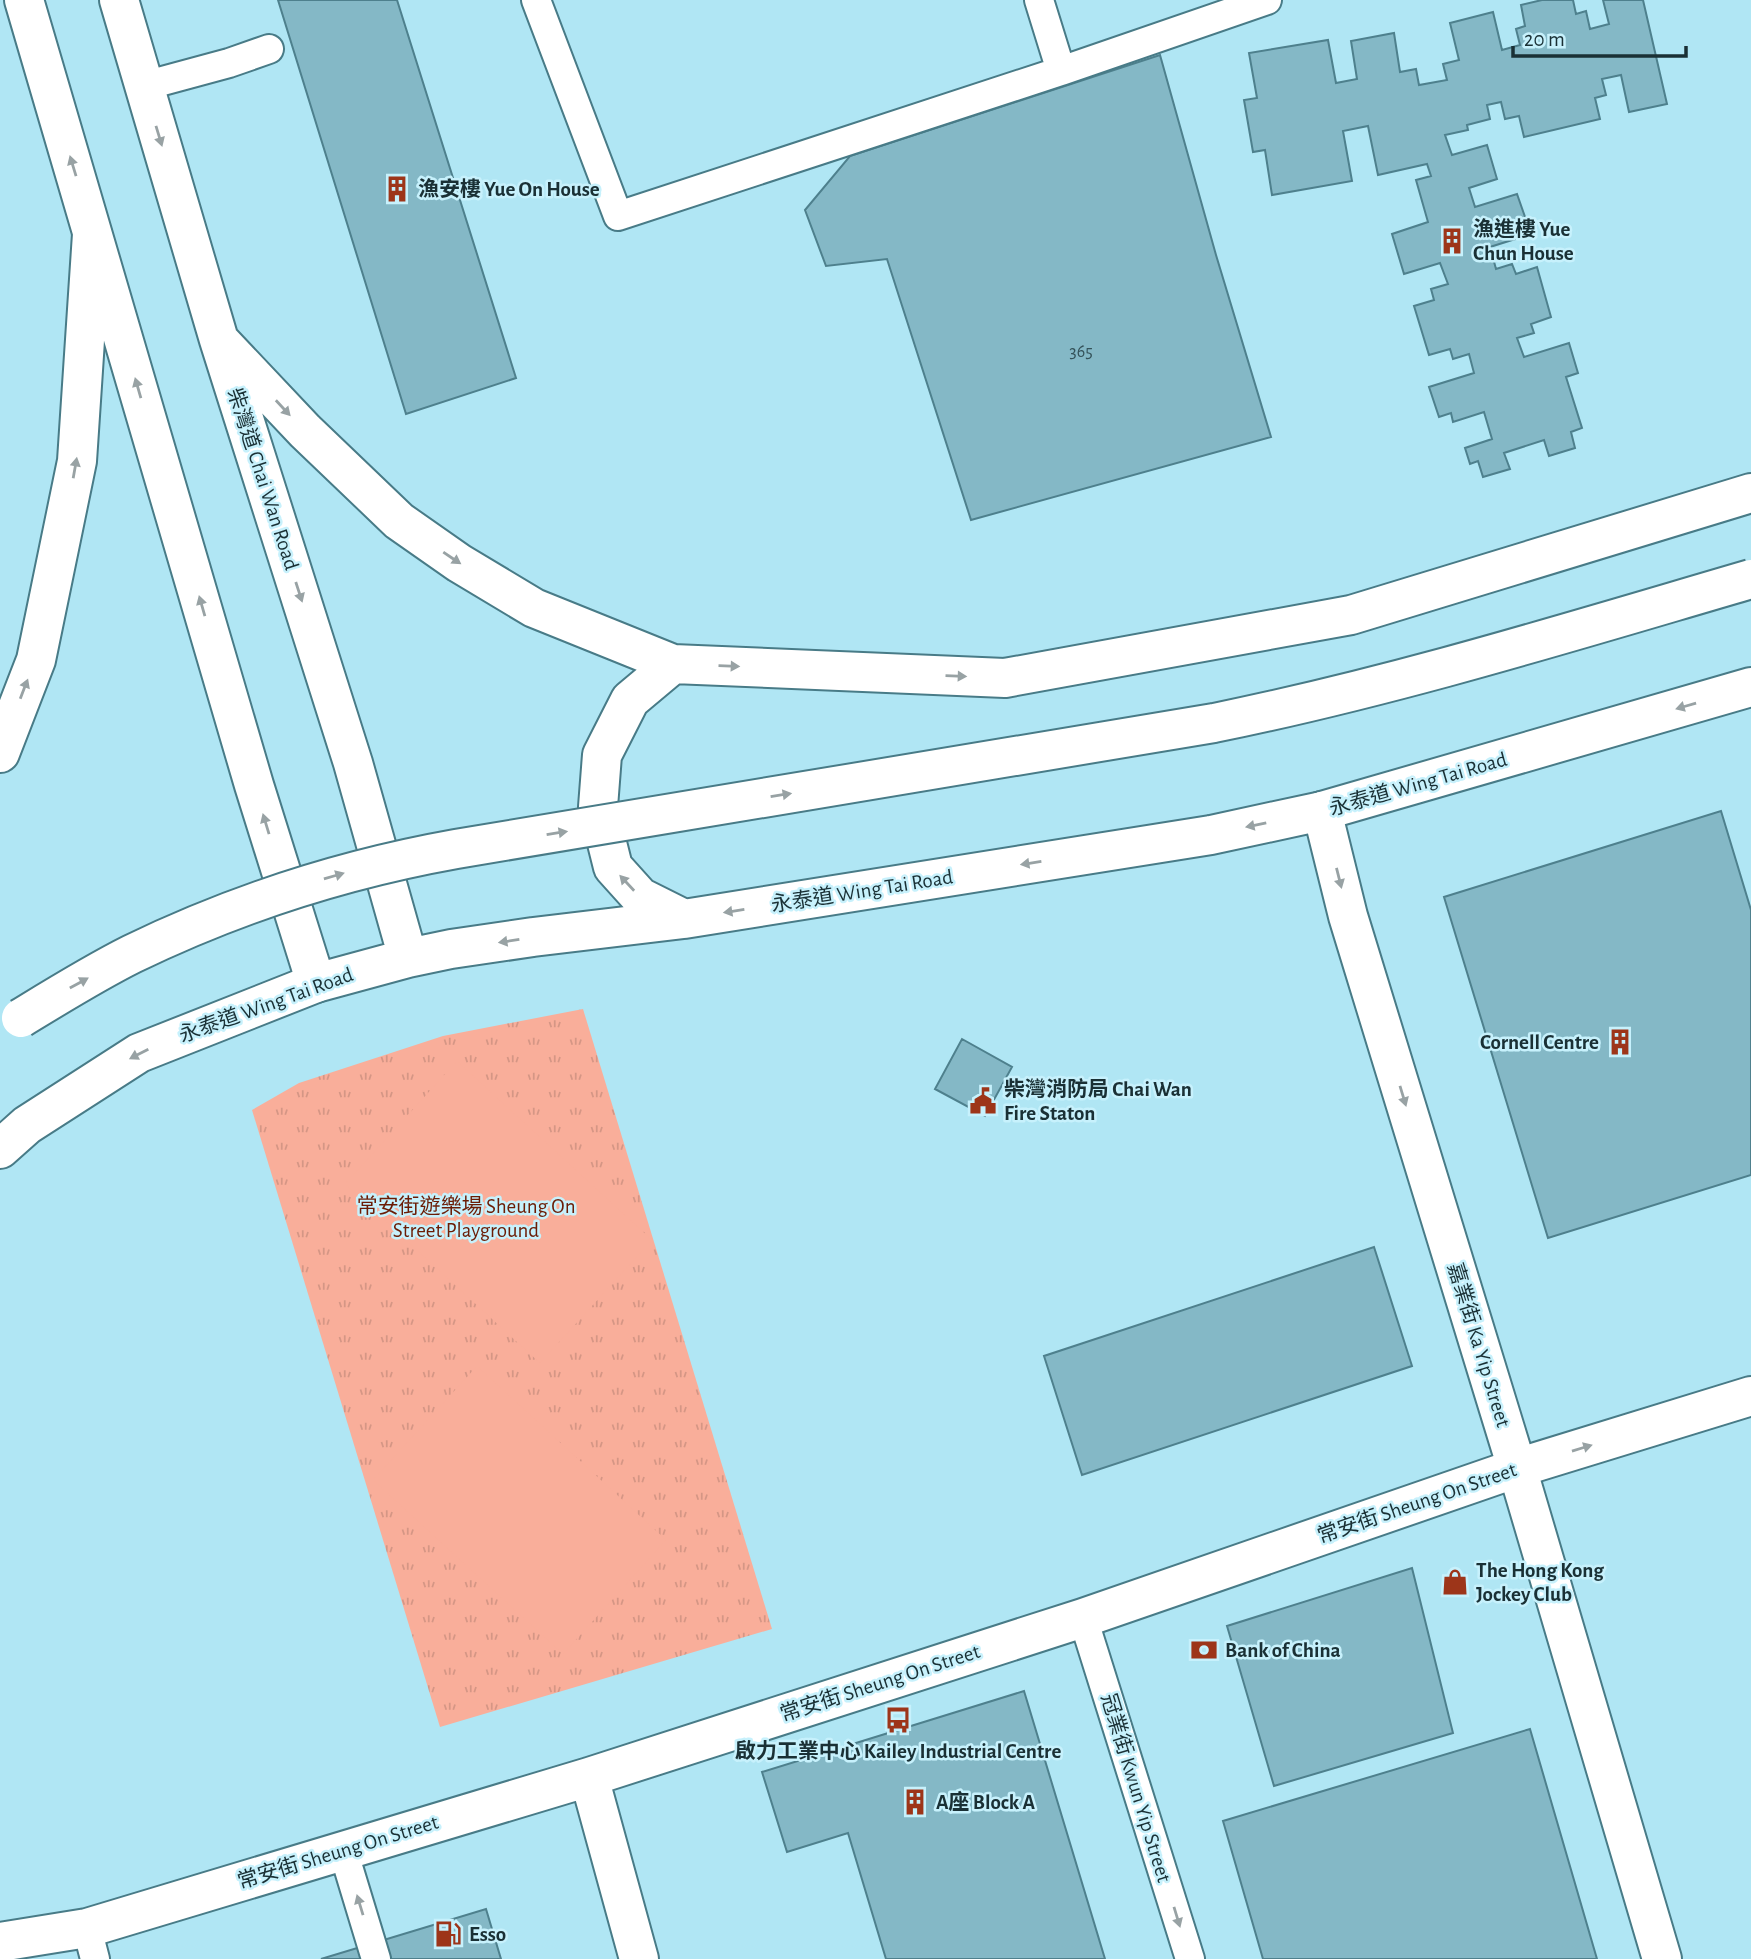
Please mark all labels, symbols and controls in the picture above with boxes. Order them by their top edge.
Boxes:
scale bar [1513,14,1686,58]
text: 20 m [1524,29,1565,50]
one-way arrow [154,126,164,147]
one-way arrow [67,155,77,176]
building icon: 漁安樓 Yue On House [382,174,412,204]
place label: 漁安樓 Yue On House [418,178,600,200]
place label: 漁進樓 Yue Chun House [1473,217,1574,264]
building icon: 漁進樓 Yue Chun House [1437,226,1467,256]
house number: 365 [1069,343,1093,361]
one-way arrow [133,377,143,398]
street label: 柴灣道 Chai Wan Road [224,385,303,573]
one-way arrow [274,399,290,416]
one-way arrow [70,457,81,479]
one-way arrow [442,552,462,565]
one-way arrow [294,582,305,603]
one-way arrow [197,595,207,616]
one-way arrow [718,661,740,672]
one-way arrow [945,671,967,682]
one-way arrow [19,679,30,700]
one-way arrow [1675,701,1696,711]
street label: 永泰道 Wing Tai Road [1327,748,1509,819]
one-way arrow [770,789,792,800]
one-way arrow [261,813,271,834]
one-way arrow [1245,820,1267,831]
one-way arrow [546,827,568,838]
one-way arrow [1020,858,1042,869]
street label: 永泰道 Wing Tai Road [769,865,955,916]
one-way arrow [1334,867,1345,889]
one-way arrow [324,871,345,881]
one-way arrow [620,875,636,892]
one-way arrow [723,906,745,917]
one-way arrow [498,935,520,946]
street label: 永泰道 Wing Tai Road [176,963,356,1046]
one-way arrow [70,977,89,989]
building icon: Cornell Centre [1605,1027,1635,1057]
place label: Cornell Centre [1480,1032,1599,1053]
one-way arrow [129,1047,149,1059]
place label: 柴灣消防局 Chai Wan Fire Staton [1004,1078,1192,1124]
public building icon: 柴灣消防局 Chai Wan Fire Staton [968,1086,998,1116]
one-way arrow [1399,1086,1409,1107]
park label: 常安街遊樂場 Sheung On Street Playground [357,1195,575,1241]
street label: 嘉業街 Ka Yip Street [1444,1260,1515,1430]
one-way arrow [1572,1442,1593,1453]
street label: 常安街 Sheung On Street [1315,1458,1519,1547]
place label: The Hong Kong Jockey Club [1476,1560,1604,1605]
shop icon: The Hong Kong Jockey Club [1440,1567,1470,1597]
bank icon: Bank of China [1189,1635,1219,1665]
street label: 常安街 Sheung On Street [777,1640,983,1725]
place label: Bank of China [1225,1640,1341,1661]
street label: 冠業街 Kwun Yip Street [1097,1691,1176,1885]
bus stop icon: 啟力工業中心 Kailey Industrial Centre [883,1705,913,1735]
place label: 啟力工業中心 Kailey Industrial Centre [735,1740,1061,1762]
building icon: A座 Block A [900,1787,930,1817]
place label: A座 Block A [936,1790,1035,1813]
street label: 常安街 Sheung On Street [235,1810,441,1893]
one-way arrow [354,1894,364,1915]
one-way arrow [1172,1907,1182,1928]
fuel station icon: Esso [433,1919,463,1949]
place label: Esso [469,1924,506,1945]

